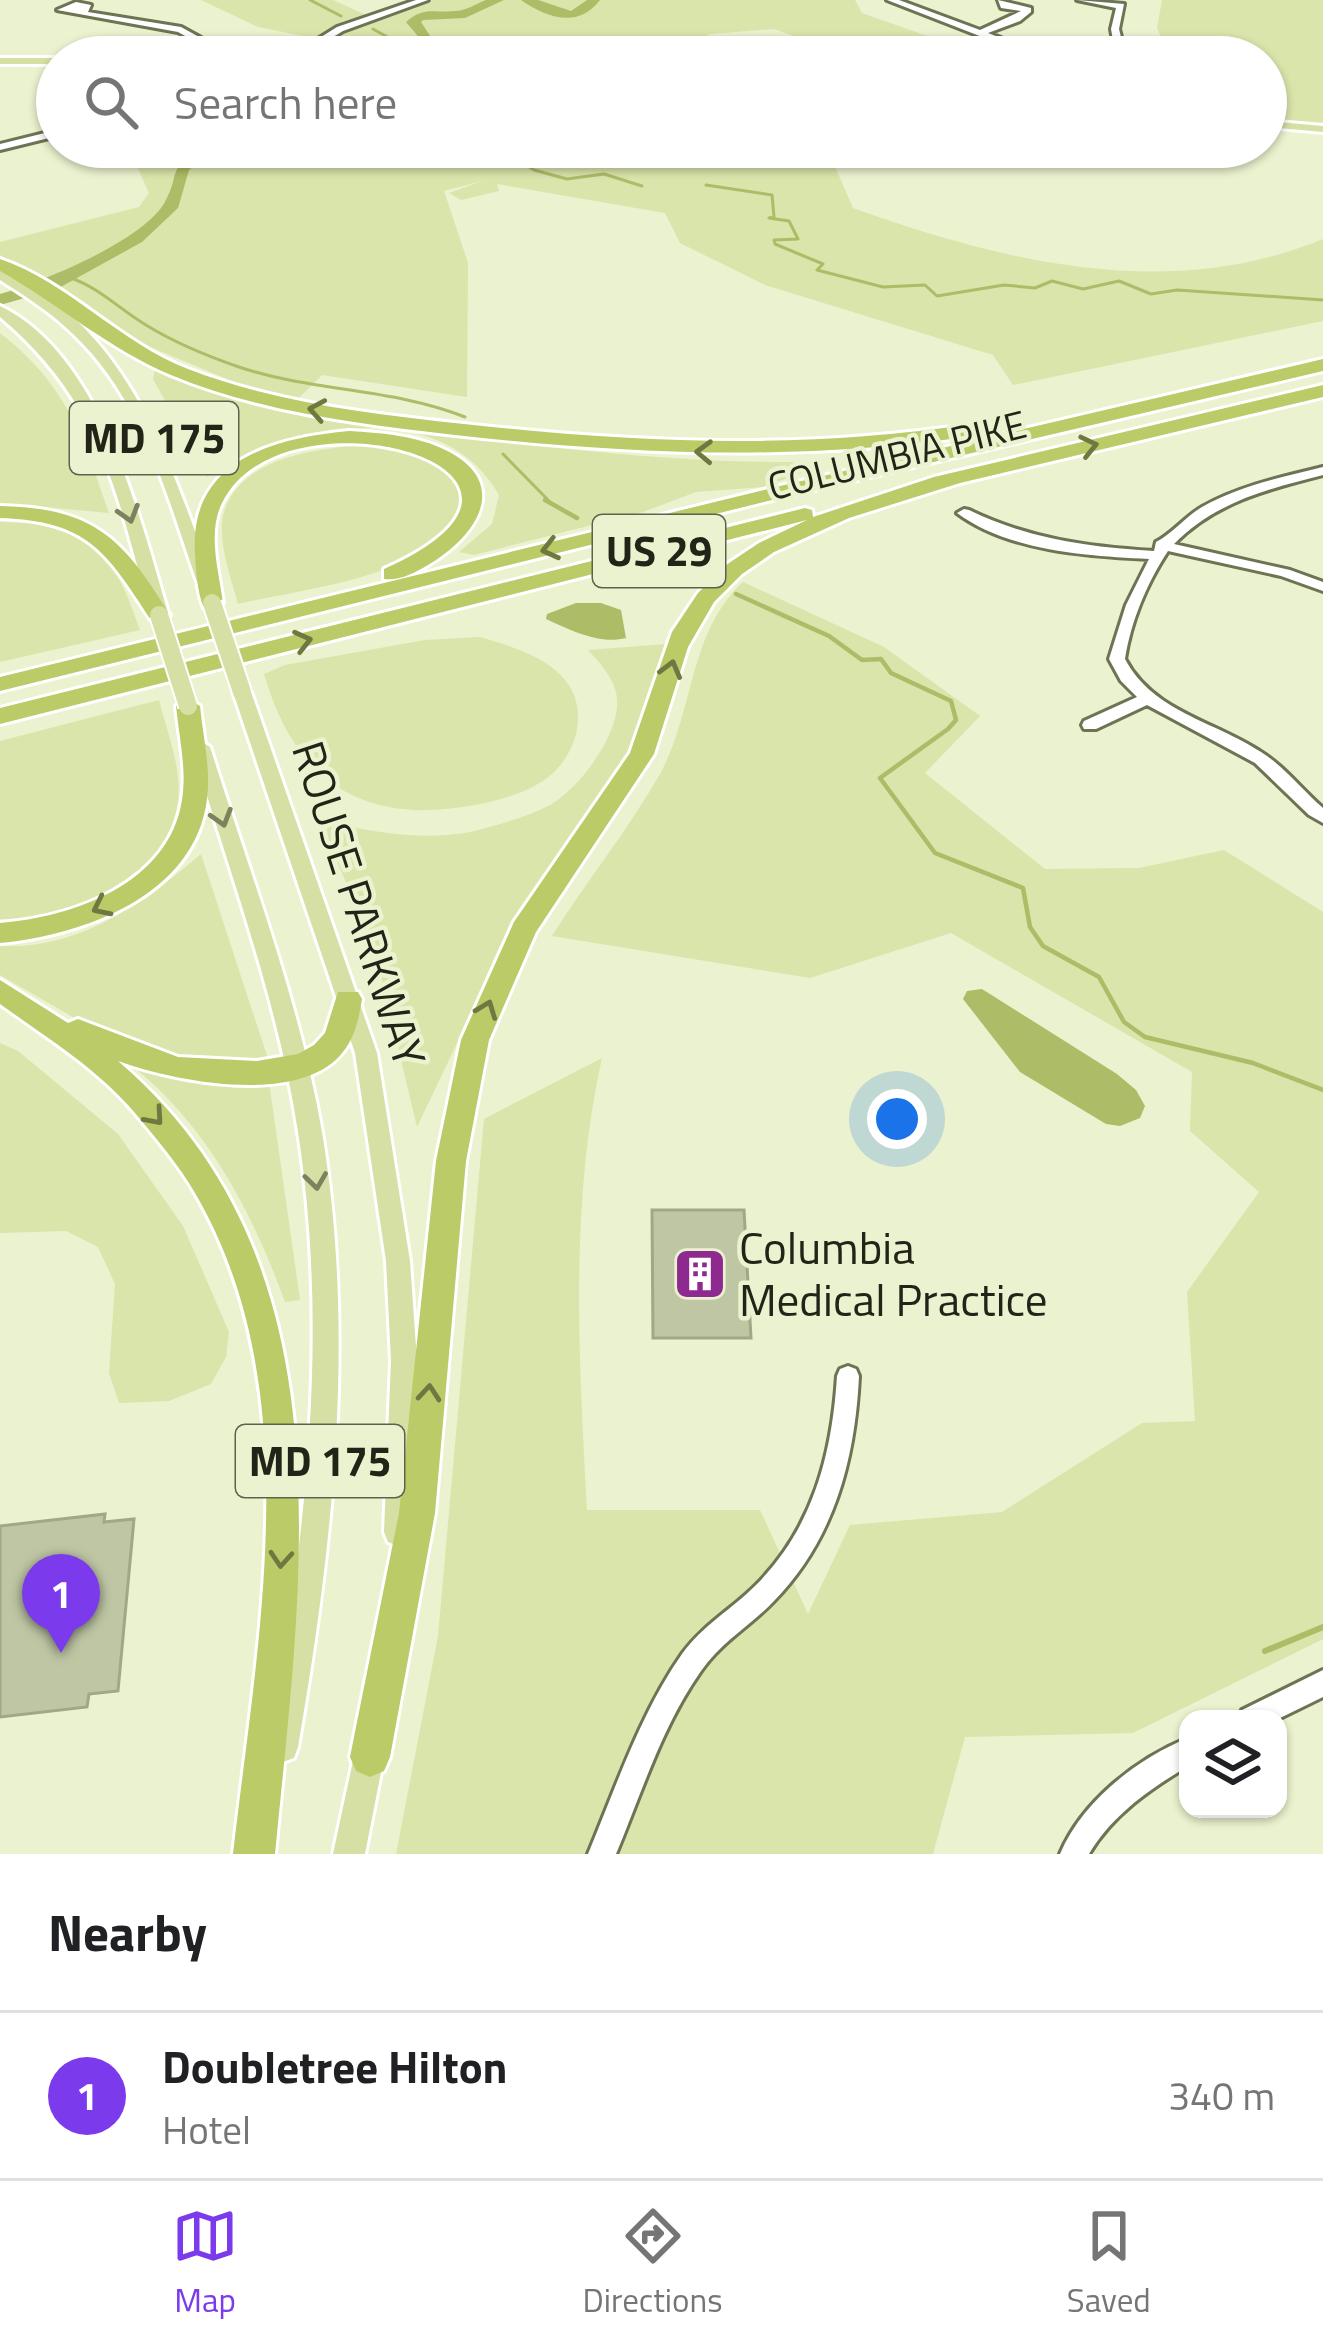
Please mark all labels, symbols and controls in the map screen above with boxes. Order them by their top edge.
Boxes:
search box [36,36,1287,168]
text: Search here [174,68,397,136]
icon: search [78,69,144,135]
street label: COLUMBIA PIKE [761,394,1032,515]
one-way arrow [307,398,327,424]
road number: MD 175 [70,402,238,474]
one-way arrow [1078,435,1099,460]
one-way arrow [694,439,713,465]
one-way arrow [115,503,140,524]
road number: US 29 [593,515,725,587]
one-way arrow [541,535,561,560]
one-way arrow [292,630,312,655]
one-way arrow [656,659,681,679]
street label: ROUSE PARKWAY [275,732,445,1075]
one-way arrow [208,807,233,828]
one-way arrow [92,893,113,916]
one-way arrow [473,1000,497,1021]
your location [867,1089,927,1149]
one-way arrow [141,1103,163,1125]
one-way arrow [302,1171,328,1191]
place label: Columbia Medical Practice [739,1213,1048,1333]
building icon: Columbia Medical Practice [672,1246,728,1302]
one-way arrow [416,1383,441,1402]
road number: MD 175 [236,1425,404,1497]
one-way arrow [268,1550,294,1569]
pin: 1 [22,1554,100,1653]
map controls [1179,1710,1287,1818]
button: layers [1179,1710,1287,1818]
text: Nearby [48,1893,207,1971]
text: Doubletree Hilton [162,2032,507,2100]
text: 1 [76,2066,98,2125]
text: 340 m [1168,2066,1275,2125]
text: Hotel [162,2100,251,2159]
tab: Map [172,2203,238,2325]
tab: Directions [583,2203,722,2325]
tab: Saved [1067,2203,1151,2325]

